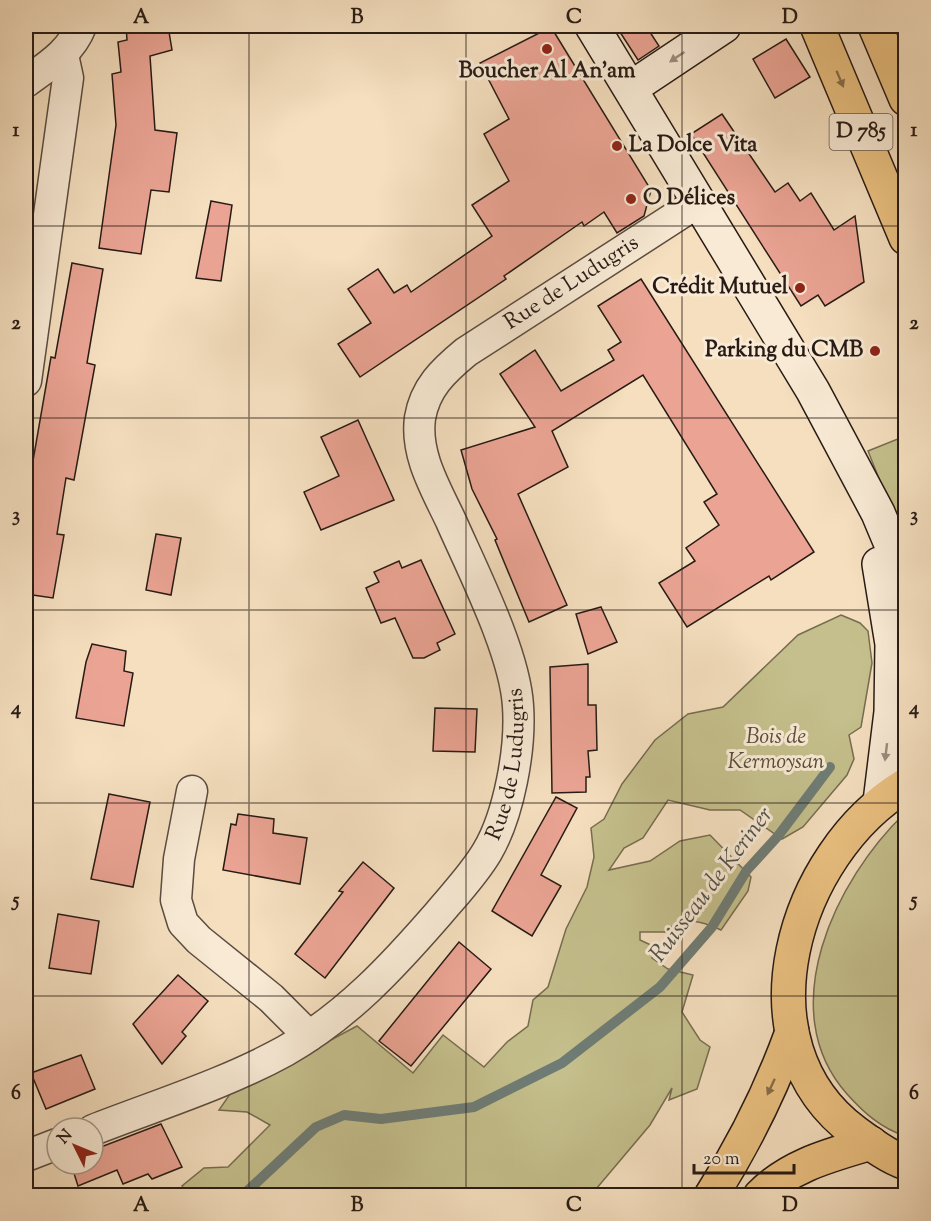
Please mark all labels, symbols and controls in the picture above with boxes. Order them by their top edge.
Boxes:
text: A [133,4,150,33]
text: B [351,4,364,33]
text: C [566,4,582,33]
text: D [782,4,798,33]
marker: Boucher Al An'am [540,42,554,56]
one-way arrow [669,51,685,62]
place label: Boucher Al An'am [459,56,636,88]
one-way arrow [835,71,844,88]
road number: D 785 [830,114,892,150]
text: 1 [13,117,20,146]
text: 1 [911,117,918,146]
place label: La Dolce Vita [629,130,758,162]
marker: La Dolce Vita [610,139,624,153]
place label: O Délices [643,183,735,215]
marker: O Délices [624,192,638,206]
street label: Rue de Ludugris [498,228,646,339]
place label: Crédit Mutuel [652,272,789,304]
marker: Crédit Mutuel [793,281,807,295]
text: 2 [11,310,21,339]
text: 2 [909,310,919,339]
place label: Parking du CMB [705,335,863,367]
marker: Parking du CMB [868,344,882,358]
text: 3 [12,502,20,531]
text: 3 [910,502,918,531]
street label: Rue de Ludugris [479,686,535,846]
text: 4 [10,695,21,724]
text: 4 [908,695,919,724]
park label: Bois de Kermoysan [728,722,825,779]
one-way arrow [881,742,891,761]
water label: Ruisseau de Keriner [642,800,782,970]
text: 5 [11,887,20,916]
text: 5 [909,887,918,916]
one-way arrow [766,1078,775,1095]
text: 6 [11,1080,21,1109]
text: 6 [909,1080,919,1109]
north arrow [45,1116,105,1176]
text: N [53,1125,79,1150]
scale bar [694,1137,794,1175]
text: 20 m [703,1147,740,1173]
text: A [133,1192,150,1221]
text: B [351,1192,364,1221]
text: C [566,1192,582,1221]
text: D [782,1192,798,1221]

